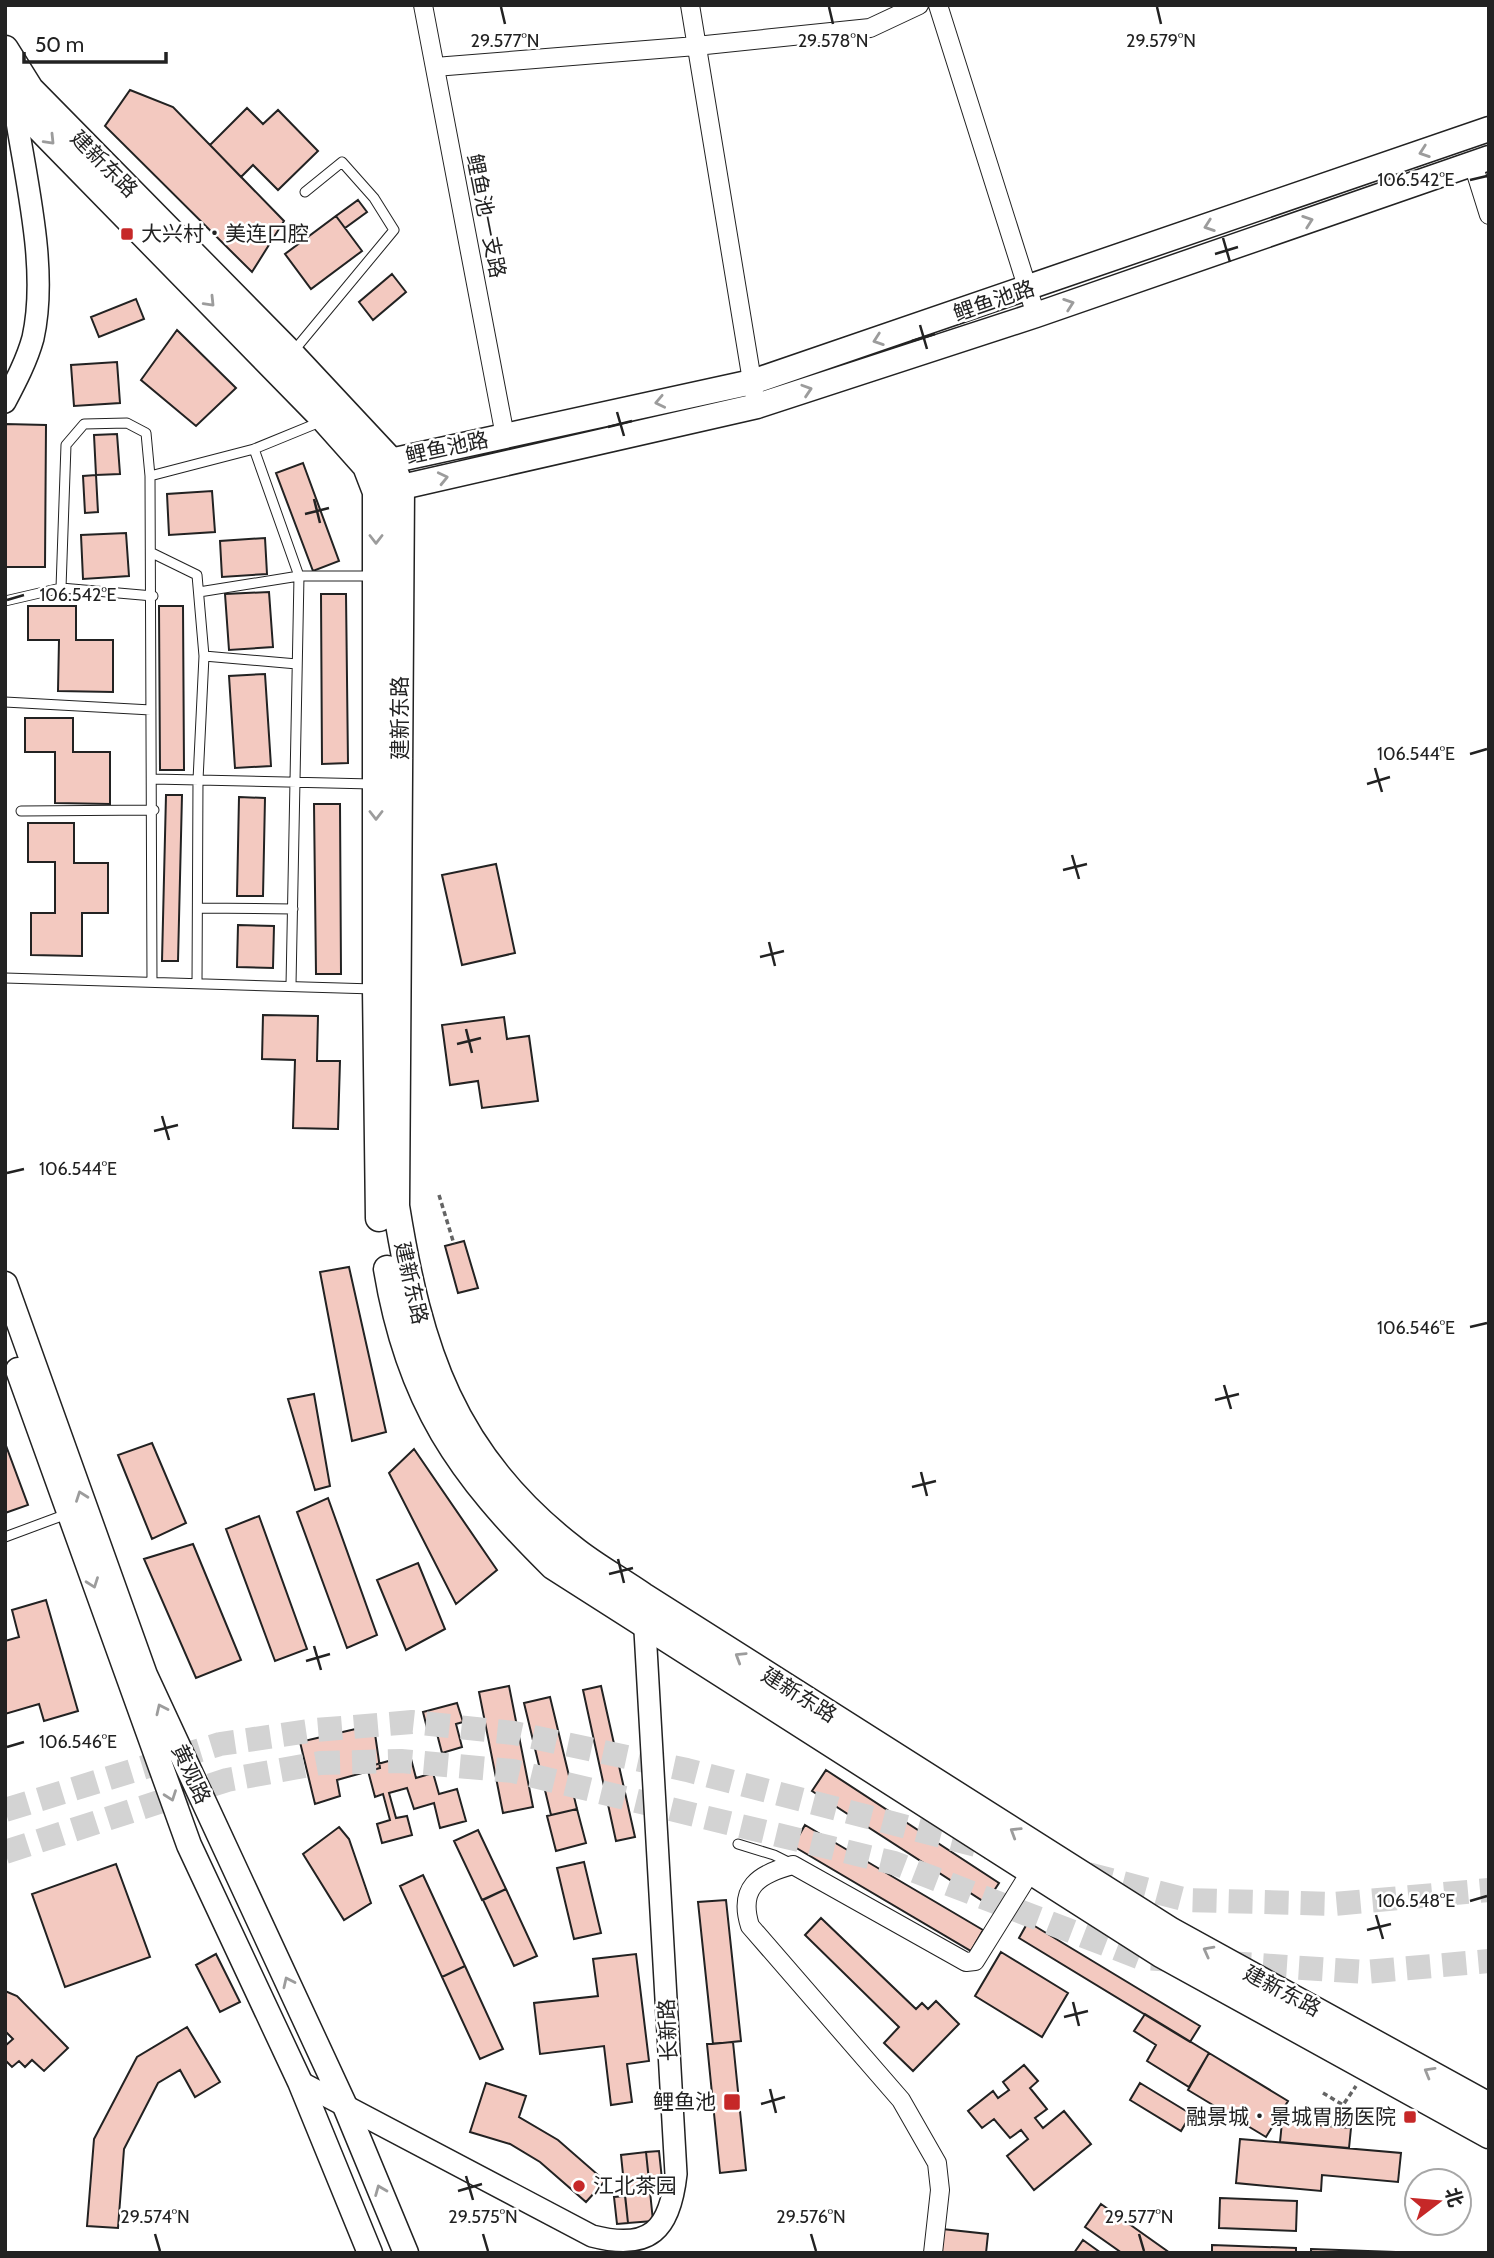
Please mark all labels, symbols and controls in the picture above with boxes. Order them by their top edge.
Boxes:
scale bar [24,21,166,65]
text: 29.577°N [471,30,539,52]
text: 29.578°N [798,30,868,52]
text: 29.579°N [1126,30,1196,52]
text: 50 m [35,32,84,57]
street label: 建新东路 [66,125,143,202]
one-way arrow [42,131,55,144]
one-way arrow [1419,144,1431,158]
street label: 鲤鱼池一支路 [462,152,511,280]
text: 106.542°E [1377,169,1455,191]
one-way arrow [1301,215,1313,229]
one-way arrow [1204,218,1216,232]
place label: 大兴村‧美连口腔 [141,221,309,246]
marker: 大兴村‧美连口腔 [119,226,135,242]
street label: 鲤鱼池路 [950,275,1038,326]
one-way arrow [201,294,214,307]
one-way arrow [1063,298,1075,312]
one-way arrow [873,332,885,346]
one-way arrow [800,384,812,398]
one-way arrow [654,394,666,409]
street label: 鲤鱼池路 [403,427,491,468]
one-way arrow [437,472,449,486]
one-way arrow [368,534,384,544]
text: 106.542°E [39,584,117,606]
street label: 建新东路 [387,676,412,760]
text: 106.544°E [1377,743,1455,765]
one-way arrow [368,810,384,821]
text: 106.544°E [39,1158,117,1180]
street label: 建新东路 [390,1239,433,1327]
text: 106.546°E [1377,1317,1455,1339]
one-way arrow [75,1490,89,1502]
one-way arrow [85,1576,99,1588]
one-way arrow [735,1653,748,1666]
street label: 建新东路 [757,1662,842,1727]
one-way arrow [155,1704,169,1716]
text: 106.546°E [39,1731,117,1753]
street label: 黄观路 [167,1740,216,1808]
one-way arrow [163,1790,177,1802]
one-way arrow [1010,1827,1023,1840]
text: 106.548°E [1377,1890,1455,1912]
one-way arrow [1203,1946,1216,1959]
street label: 建新东路 [1239,1960,1325,2021]
one-way arrow [282,1977,296,1989]
street label: 长新路 [653,1998,682,2062]
one-way arrow [1424,2067,1437,2080]
place label: 鲤鱼池 [653,2089,716,2114]
marker: 鲤鱼池 [722,2092,742,2112]
place label: 融景城‧景城胃肠医院 [1186,2104,1396,2129]
marker: 融景城‧景城胃肠医院 [1402,2109,1418,2125]
north arrow [1403,2167,1473,2237]
place label: 江北茶园 [593,2173,677,2198]
marker: 江北茶园 [571,2178,587,2194]
one-way arrow [374,2184,388,2197]
text: 北 [1440,2185,1468,2210]
text: 29.574°N [120,2206,190,2228]
text: 29.575°N [448,2206,518,2228]
text: 29.576°N [776,2206,846,2228]
text: 29.577°N [1105,2206,1173,2228]

